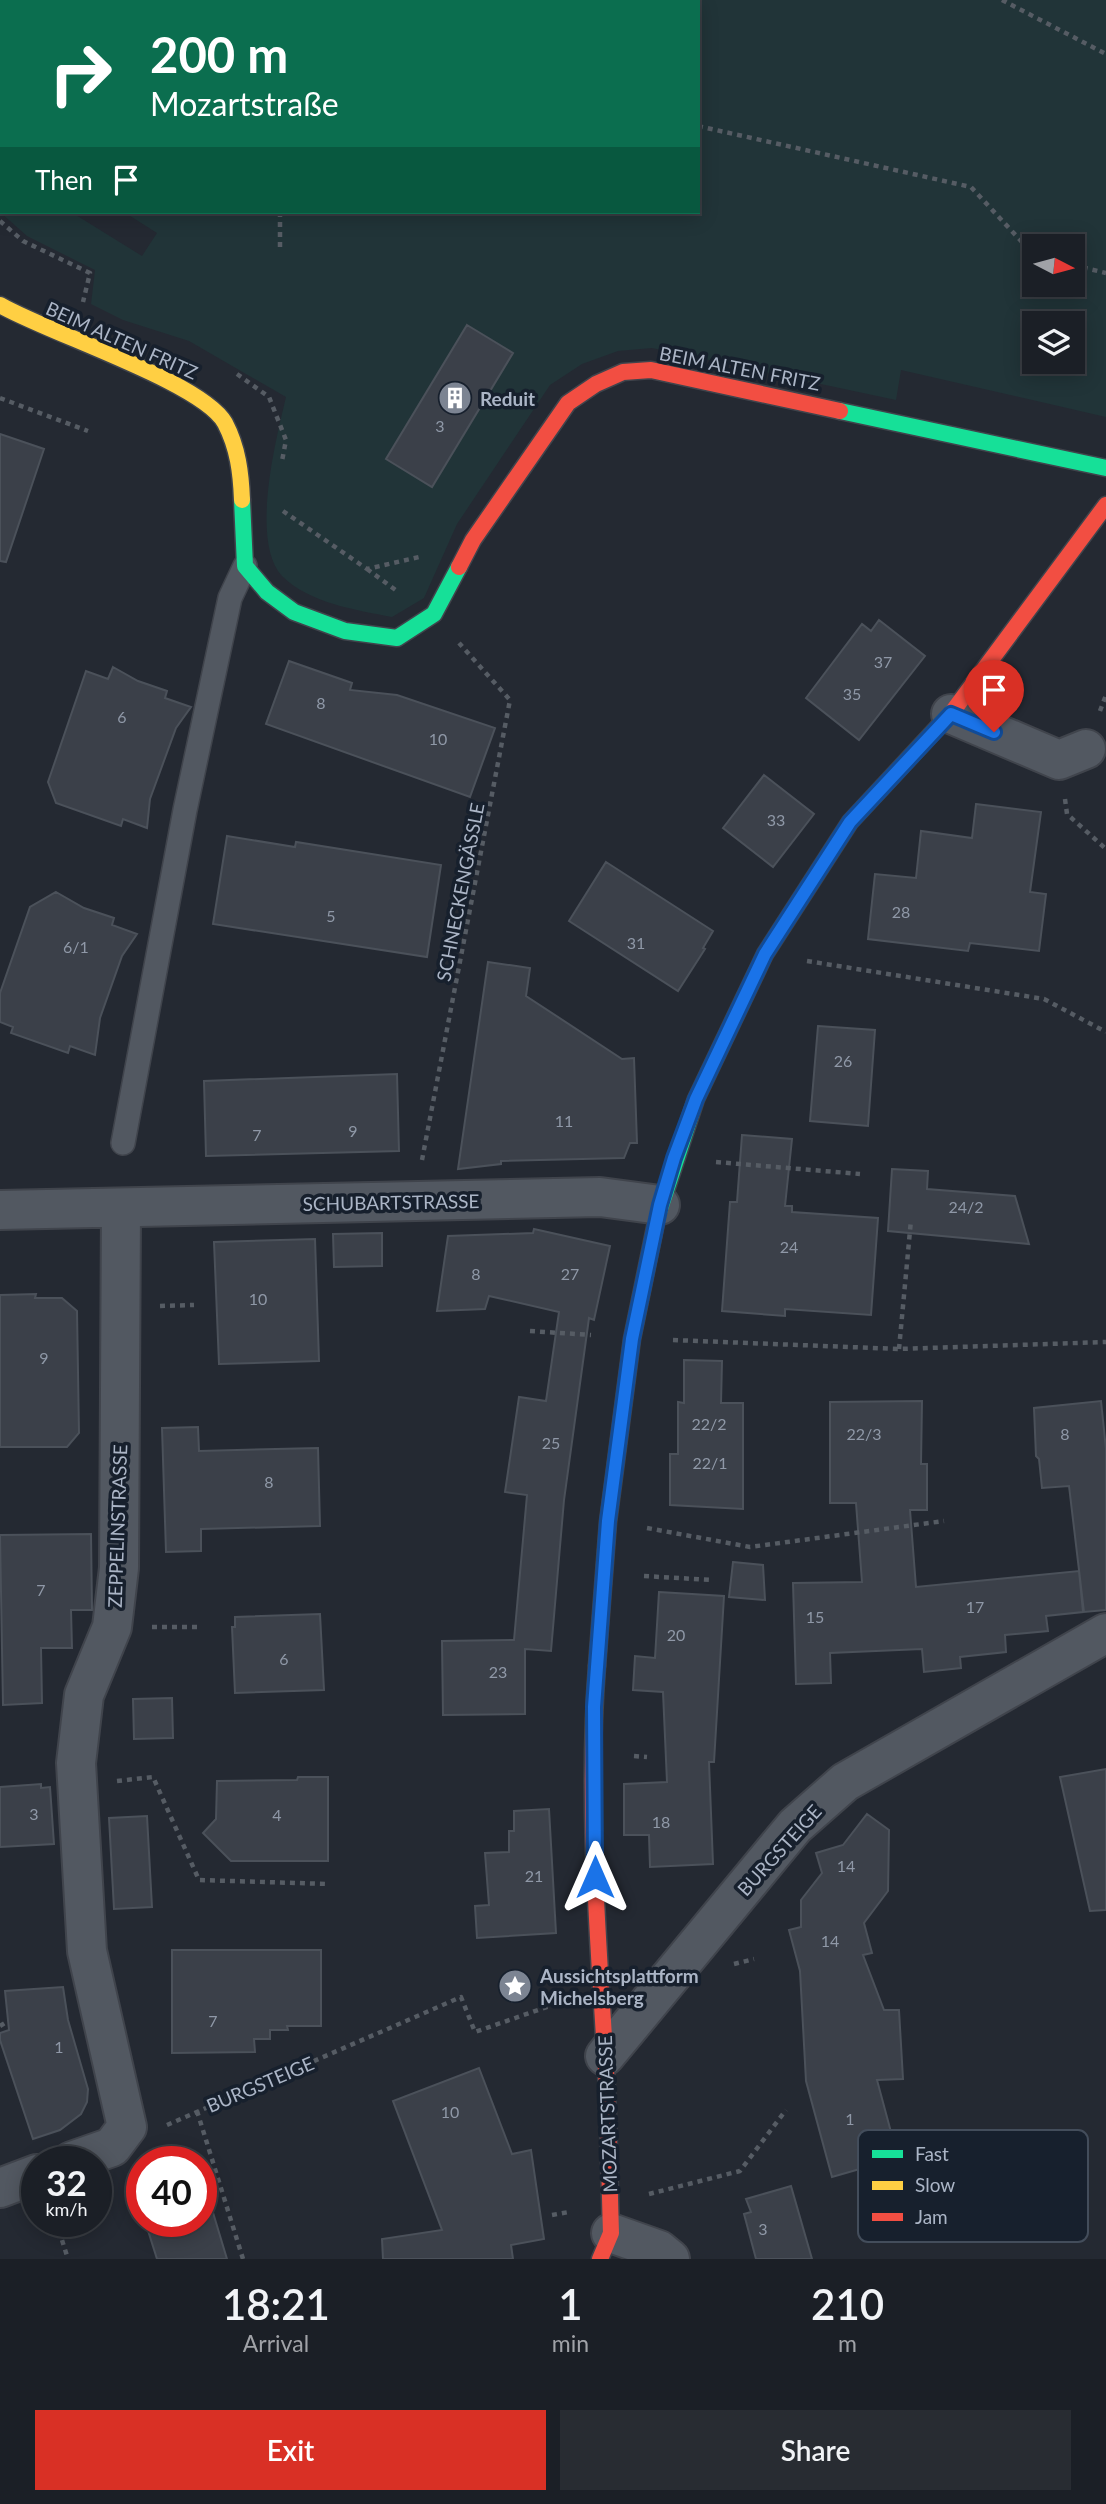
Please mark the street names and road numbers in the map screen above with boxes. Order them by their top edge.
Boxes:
street label: BEIM ALTEN FRITZ [43,296,201,384]
street label: BEIM ALTEN FRITZ [658,341,822,395]
street label: SCHNECKENGÄSSLE [431,801,489,983]
street label: SCHUBARTSTRASSE [302,1189,480,1215]
street label: ZEPPELINSTRASSE [103,1444,131,1608]
street label: BURGSTEIGE [732,1800,826,1900]
street label: MOZARTSTRASSE [593,2035,621,2193]
street label: BURGSTEIGE [203,2051,317,2117]

